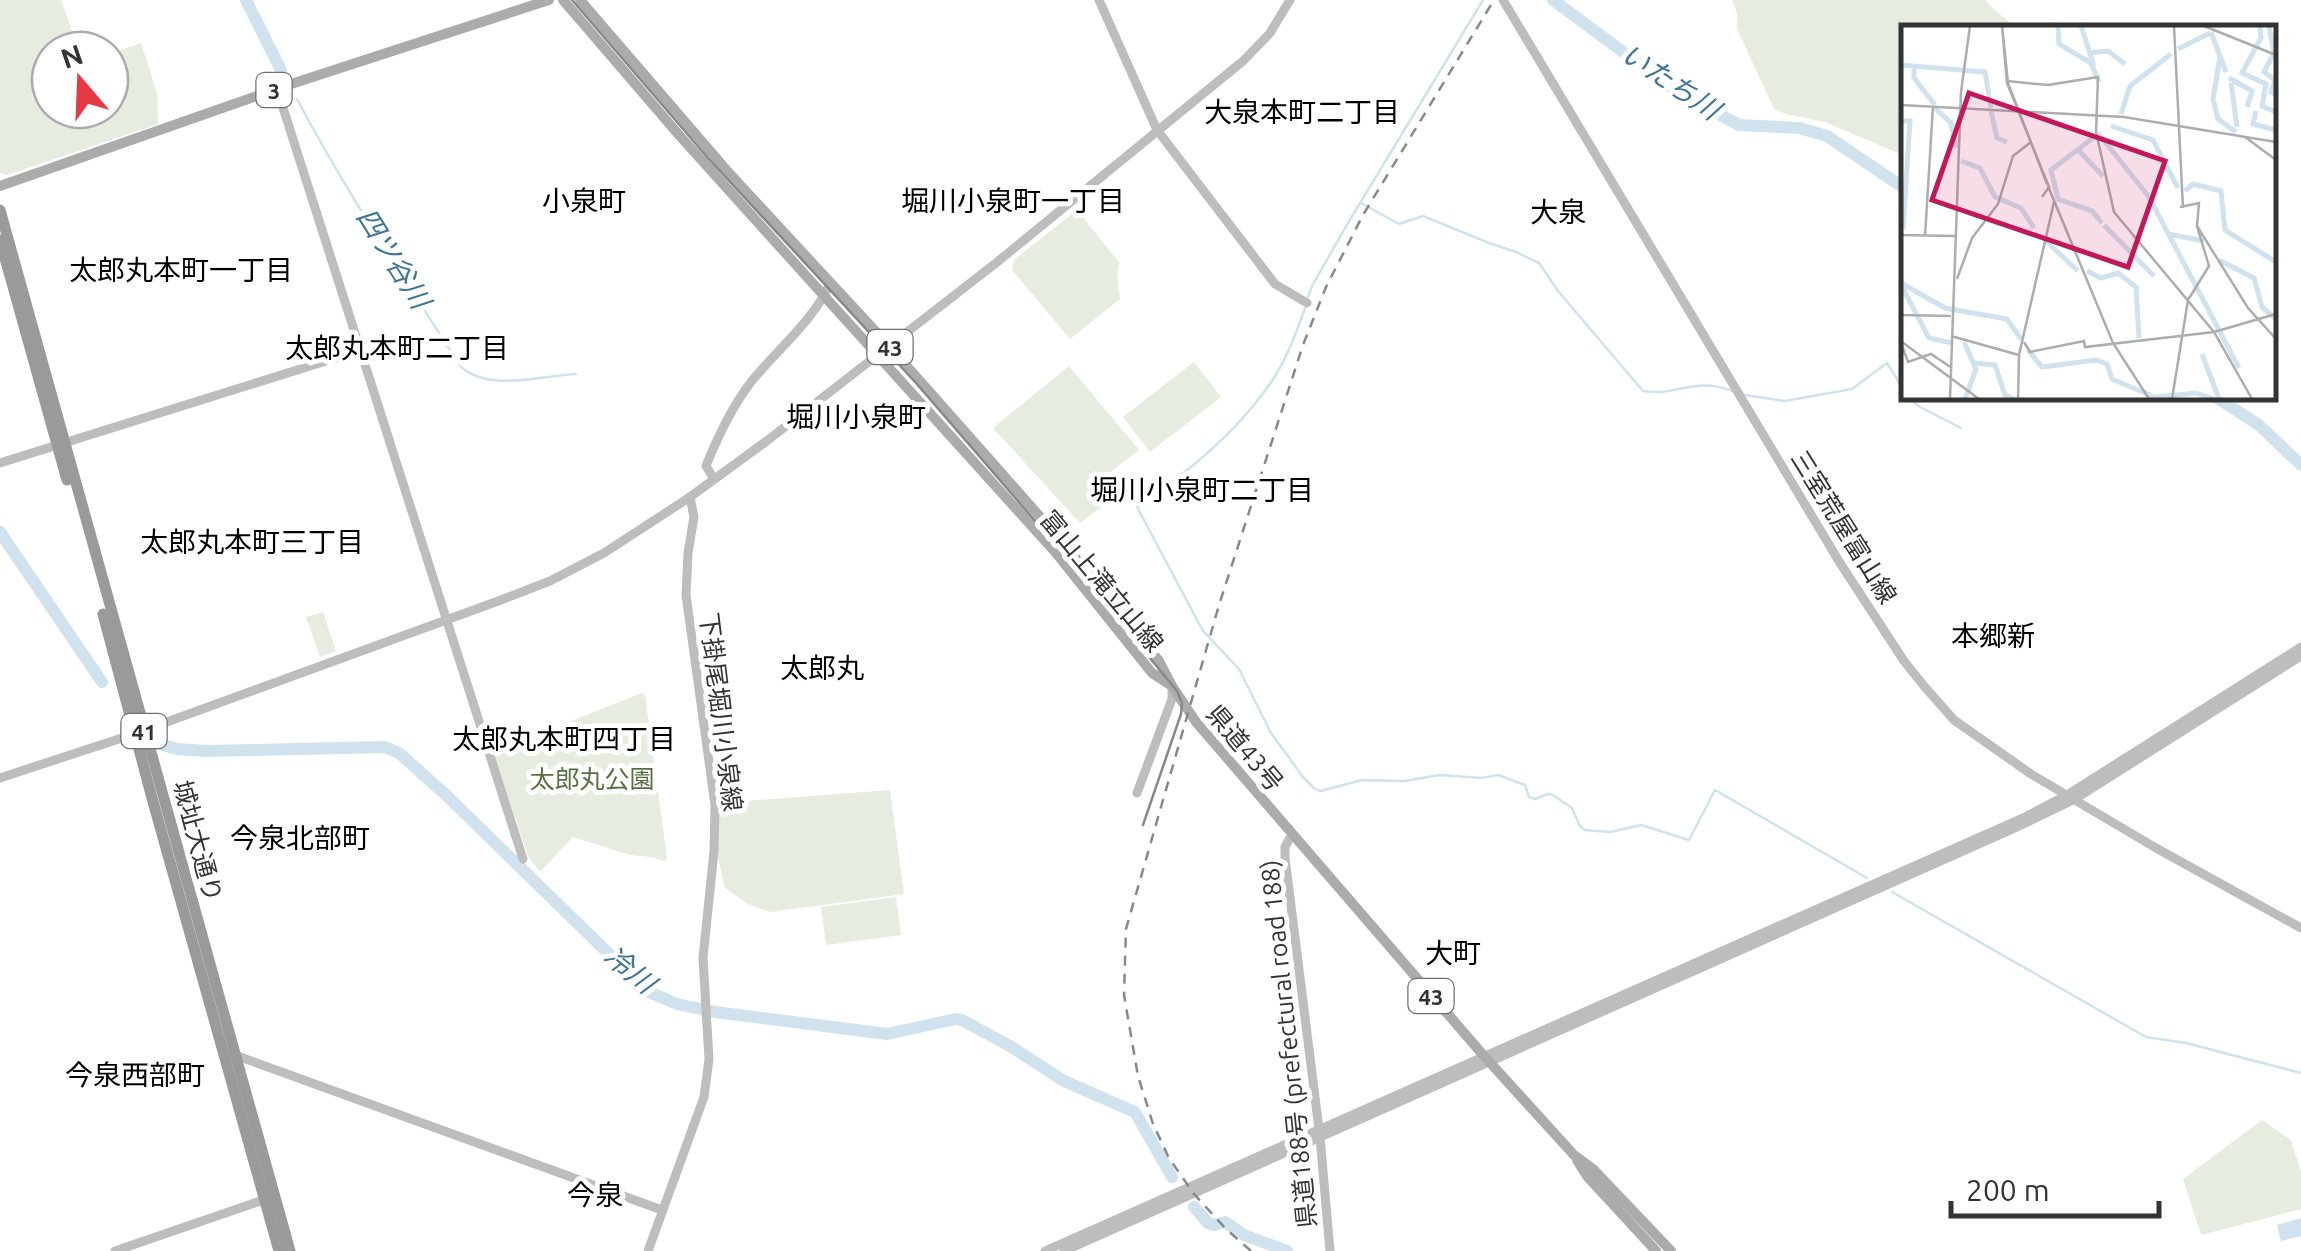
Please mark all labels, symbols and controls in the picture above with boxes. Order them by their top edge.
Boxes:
inset map [1901,25,2276,400]
north arrow [30,30,130,130]
water label: いたち川 [1616,37,1729,127]
text: N [57,38,87,74]
road number: 3 [256,73,292,107]
district label: 大泉本町二丁目 [1204,96,1400,127]
district label: 小泉町 [542,185,626,216]
district label: 堀川小泉町一丁目 [901,185,1125,216]
district label: 大泉 [1530,196,1586,227]
water label: 四ツ谷川 [351,202,438,316]
district label: 太郎丸本町一丁目 [69,254,293,285]
road number: 43 [868,330,912,364]
district label: 太郎丸本町二丁目 [285,332,509,363]
district label: 堀川小泉町 [786,401,926,432]
street label: 三室荒屋富山線 [1786,445,1902,609]
district label: 堀川小泉町二丁目 [1090,474,1314,505]
street label: 富山上滝立山線 [1035,505,1169,657]
district label: 太郎丸本町三丁目 [140,526,364,557]
street label: 下掛尾堀川小泉線 [695,611,747,813]
district label: 本郷新 [1951,620,2035,651]
district label: 太郎丸 [780,652,864,683]
street label: 県道43号 [1201,699,1289,797]
road number: 41 [122,714,166,748]
district label: 太郎丸本町四丁目 [452,723,676,754]
park label: 太郎丸公園 [529,765,655,793]
street label: 城址大通り [168,777,228,905]
district label: 今泉北部町 [230,822,370,853]
street label: 県道188号 (prefectural road 188) [1255,859,1321,1229]
district label: 大町 [1425,937,1481,968]
water label: 冷川 [598,939,664,1001]
road number: 43 [1408,979,1454,1013]
district label: 今泉西部町 [65,1059,205,1090]
scale bar [1951,1156,2158,1218]
text: 200 m [1966,1173,2050,1207]
district label: 今泉 [567,1179,623,1210]

